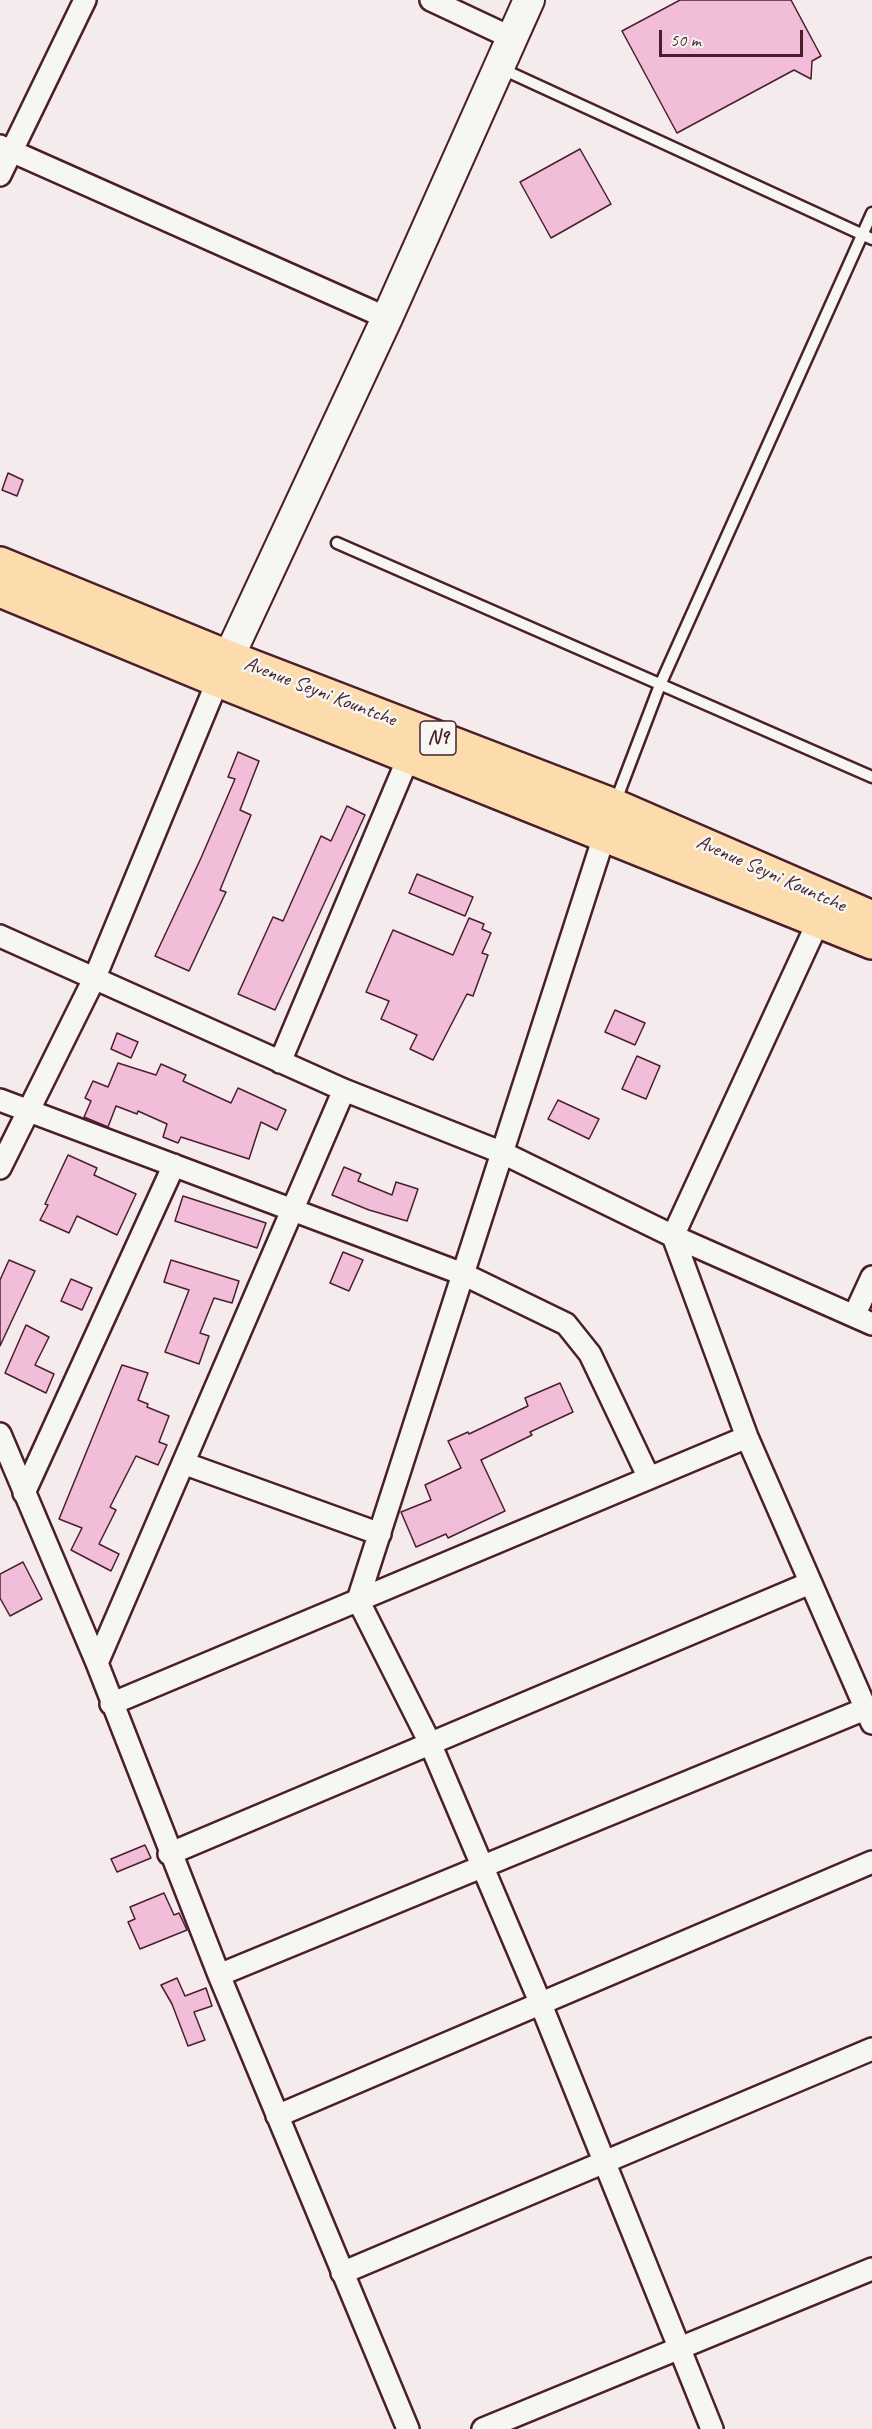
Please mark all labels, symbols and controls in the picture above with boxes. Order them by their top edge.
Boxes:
scale bar [662,18,806,56]
text: 50 m [670,29,701,51]
street label: Avenue Seyni Kountche [240,651,400,733]
road number: N9 [420,721,456,755]
street label: Avenue Seyni Kountche [692,830,850,918]

